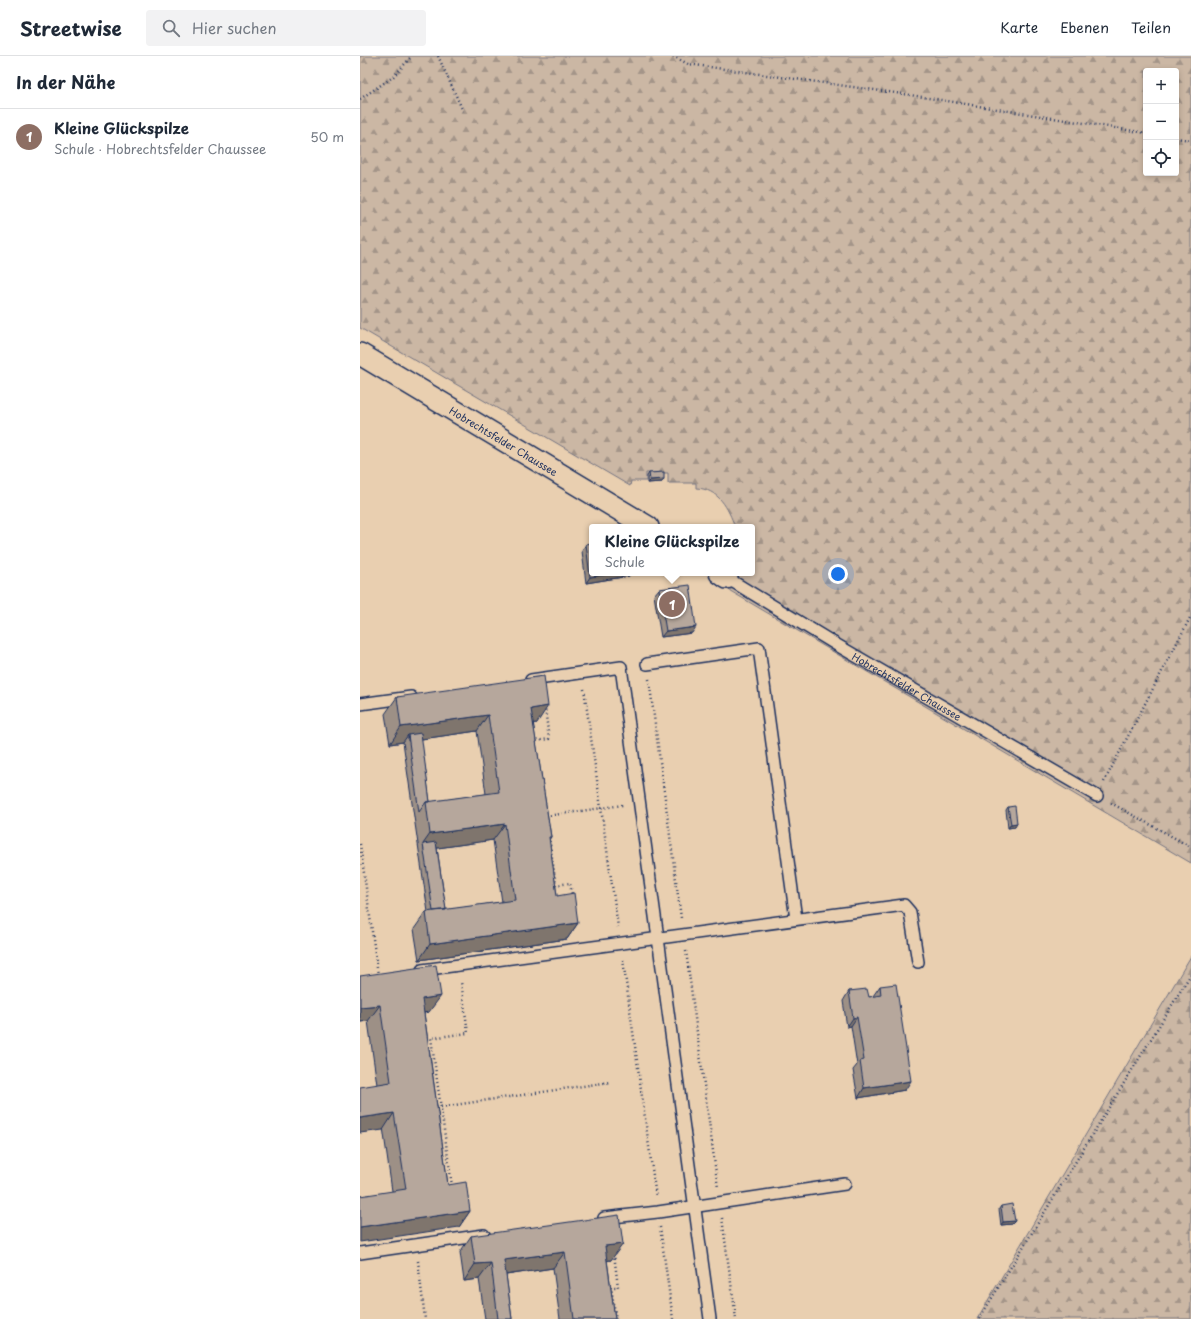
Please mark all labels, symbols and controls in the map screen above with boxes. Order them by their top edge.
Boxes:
search box [146,10,426,46]
text: Streetwise [20,14,122,42]
text: Hier suchen [192,16,277,39]
icon: search [160,17,182,39]
text: Karte [1000,17,1038,38]
text: Ebenen [1060,17,1109,38]
text: Teilen [1131,17,1171,38]
map controls [1143,68,1179,176]
button: + [1143,68,1179,104]
text: In der Nähe [16,69,115,95]
button: − [1143,104,1179,140]
text: Kleine Glückspilze [54,116,189,139]
text: 1 [26,127,32,146]
text: 50 m [310,127,344,146]
text: Schule · Hobrechtsfelder Chaussee [54,139,266,158]
button: locate [1143,140,1179,176]
street label: Hobrechtsfelder Chaussee [447,402,561,479]
popup [589,524,755,576]
text: Kleine Glückspilze [605,529,739,552]
text: Schule [605,552,645,571]
your location [828,564,848,584]
pin: 1 [659,589,685,619]
street label: Hobrechtsfelder Chaussee [850,648,965,724]

